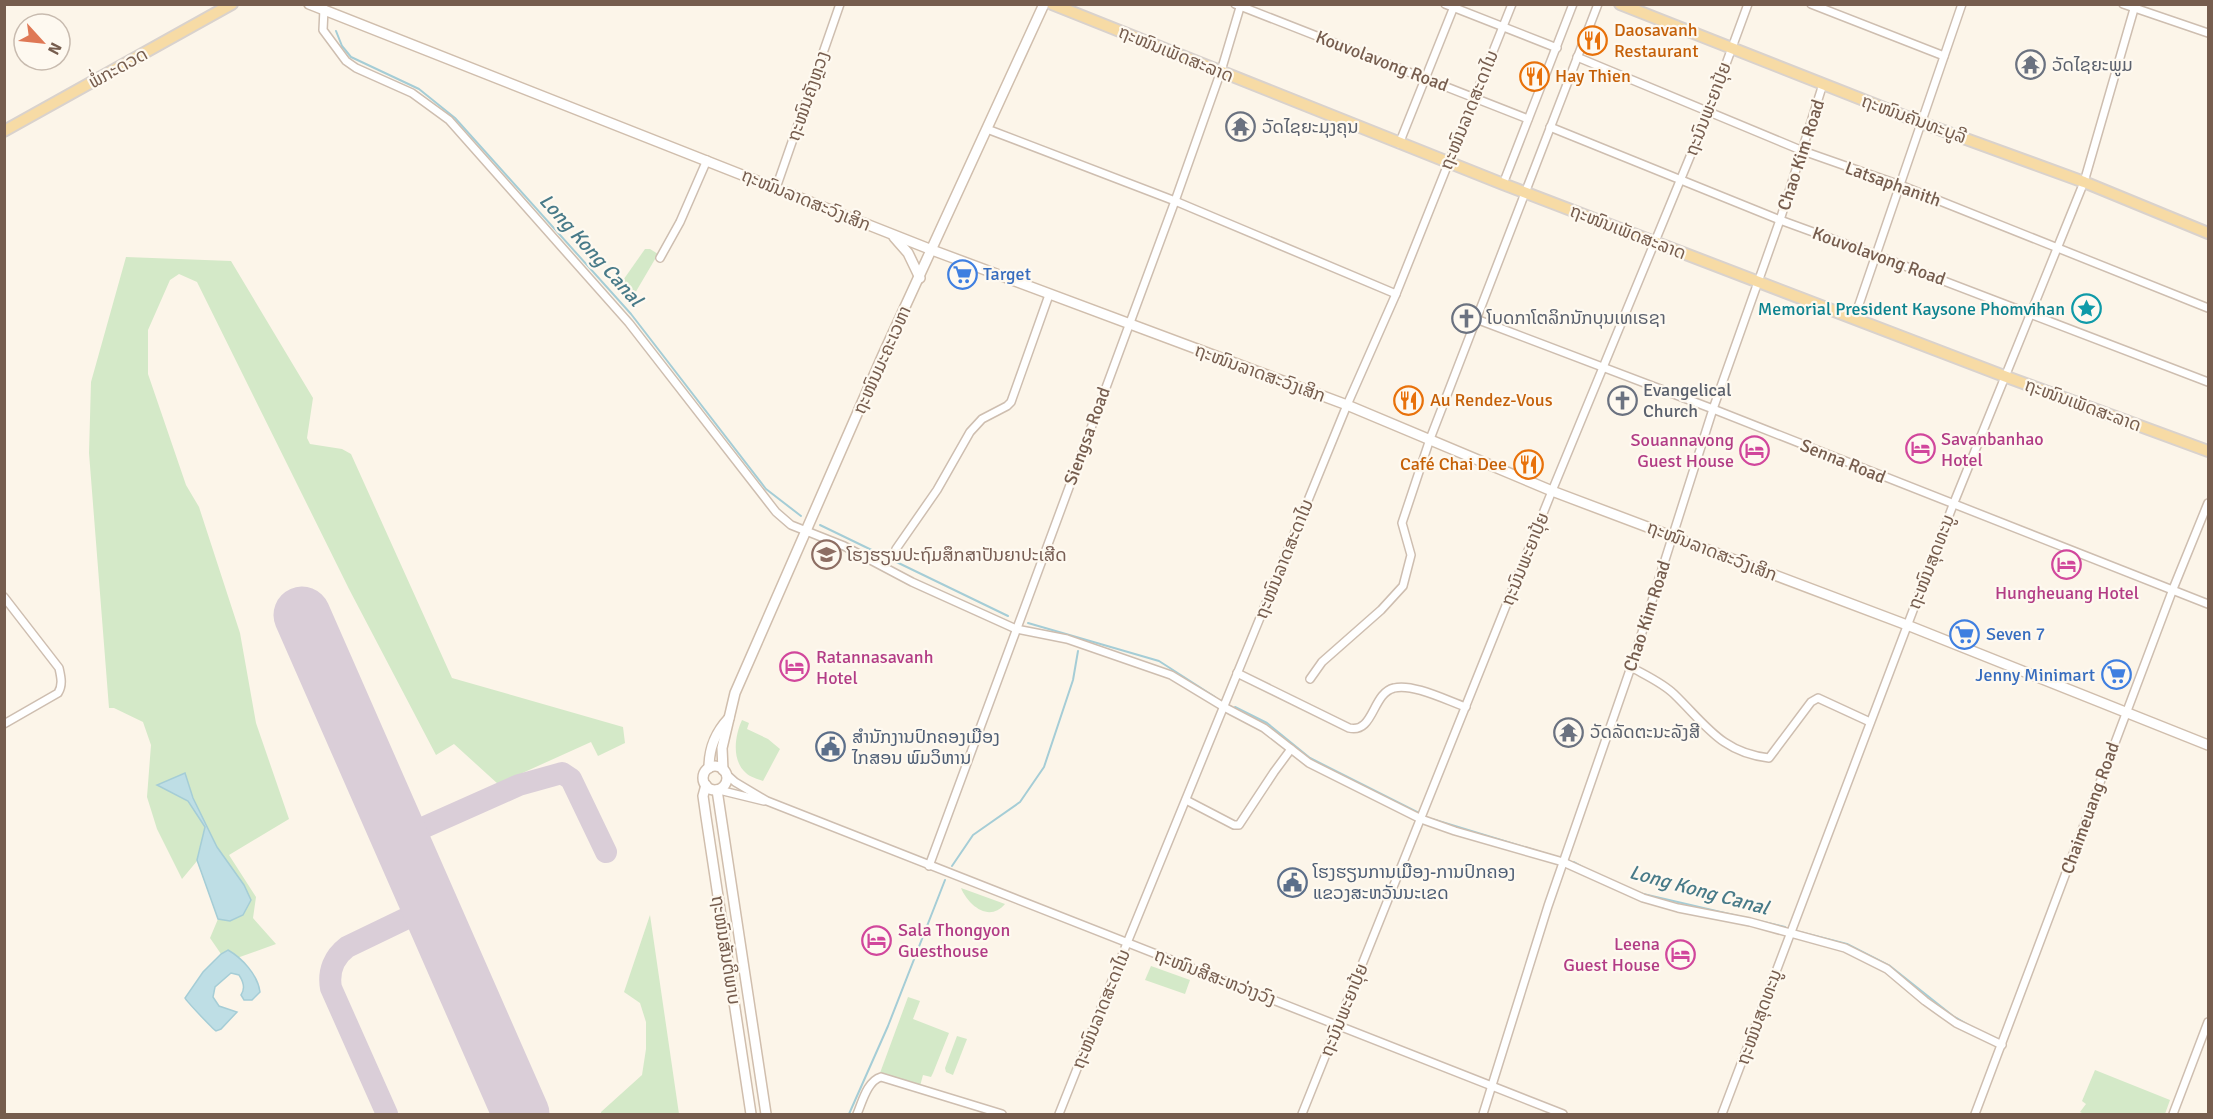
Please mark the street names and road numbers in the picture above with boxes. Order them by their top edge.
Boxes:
street label: ຖະໜົນເພັດສະລາດ [1115,21,1237,87]
street label: Kouvolavong Road [1313,26,1451,96]
street label: ພໍ່ກະດວດ [84,41,151,93]
street label: ຖະໜົນລາດສະດາໄນ [1435,47,1503,173]
street label: ຖະໜົນຄັງຫຼວງ [782,48,834,144]
street label: ຖະນົນພະຍາປຸ້ຍ [1680,59,1736,159]
street label: ຖະໜົນຄັນທະບູລີ [1858,90,1970,149]
street label: Chao Kim Road [1773,97,1829,213]
street label: Latsaphanith [1842,156,1944,212]
street label: ຖະໜົນລາດສະວົງເສິກ [738,164,874,236]
street label: ຖະໜົນເພັດສະລາດ [1567,200,1689,264]
street label: Kouvolavong Road [1809,222,1949,290]
street label: ຖະໜົນມະຄະເວຫາ [848,302,916,418]
street label: ຖະໜົນລາດສະວົງເສິກ [1192,339,1328,407]
street label: ຖະໜົນເພັດສະລາດ [2022,374,2144,436]
street label: Siengsa Road [1059,384,1115,488]
street label: Senna Road [1797,434,1889,488]
street label: ຖະໜົນລາດສະດາໄນ [1250,496,1318,622]
street label: ຖະນົນພະຍາປຸ້ຍ [1496,509,1554,609]
street label: ຖະໜົນສຸດທະນູ [1903,511,1960,613]
street label: ຖະໜົນລາດສະວົງເສິກ [1644,516,1780,586]
street label: Chao Kim Road [1619,558,1675,674]
street label: Chaimeuang Road [2056,739,2124,877]
street label: ຖະໜົນສັນຕິພາບ [706,894,746,1006]
street label: ຖະໜົນສີສະຫວ່າງວົງ [1151,944,1279,1010]
street label: ຖະໜົນລາດສະດາໄນ [1067,946,1135,1072]
street label: ຖະນົນພະຍາປຸ້ຍ [1315,960,1373,1060]
street label: ຖະໜົນສຸດທະນູ [1732,966,1787,1068]

